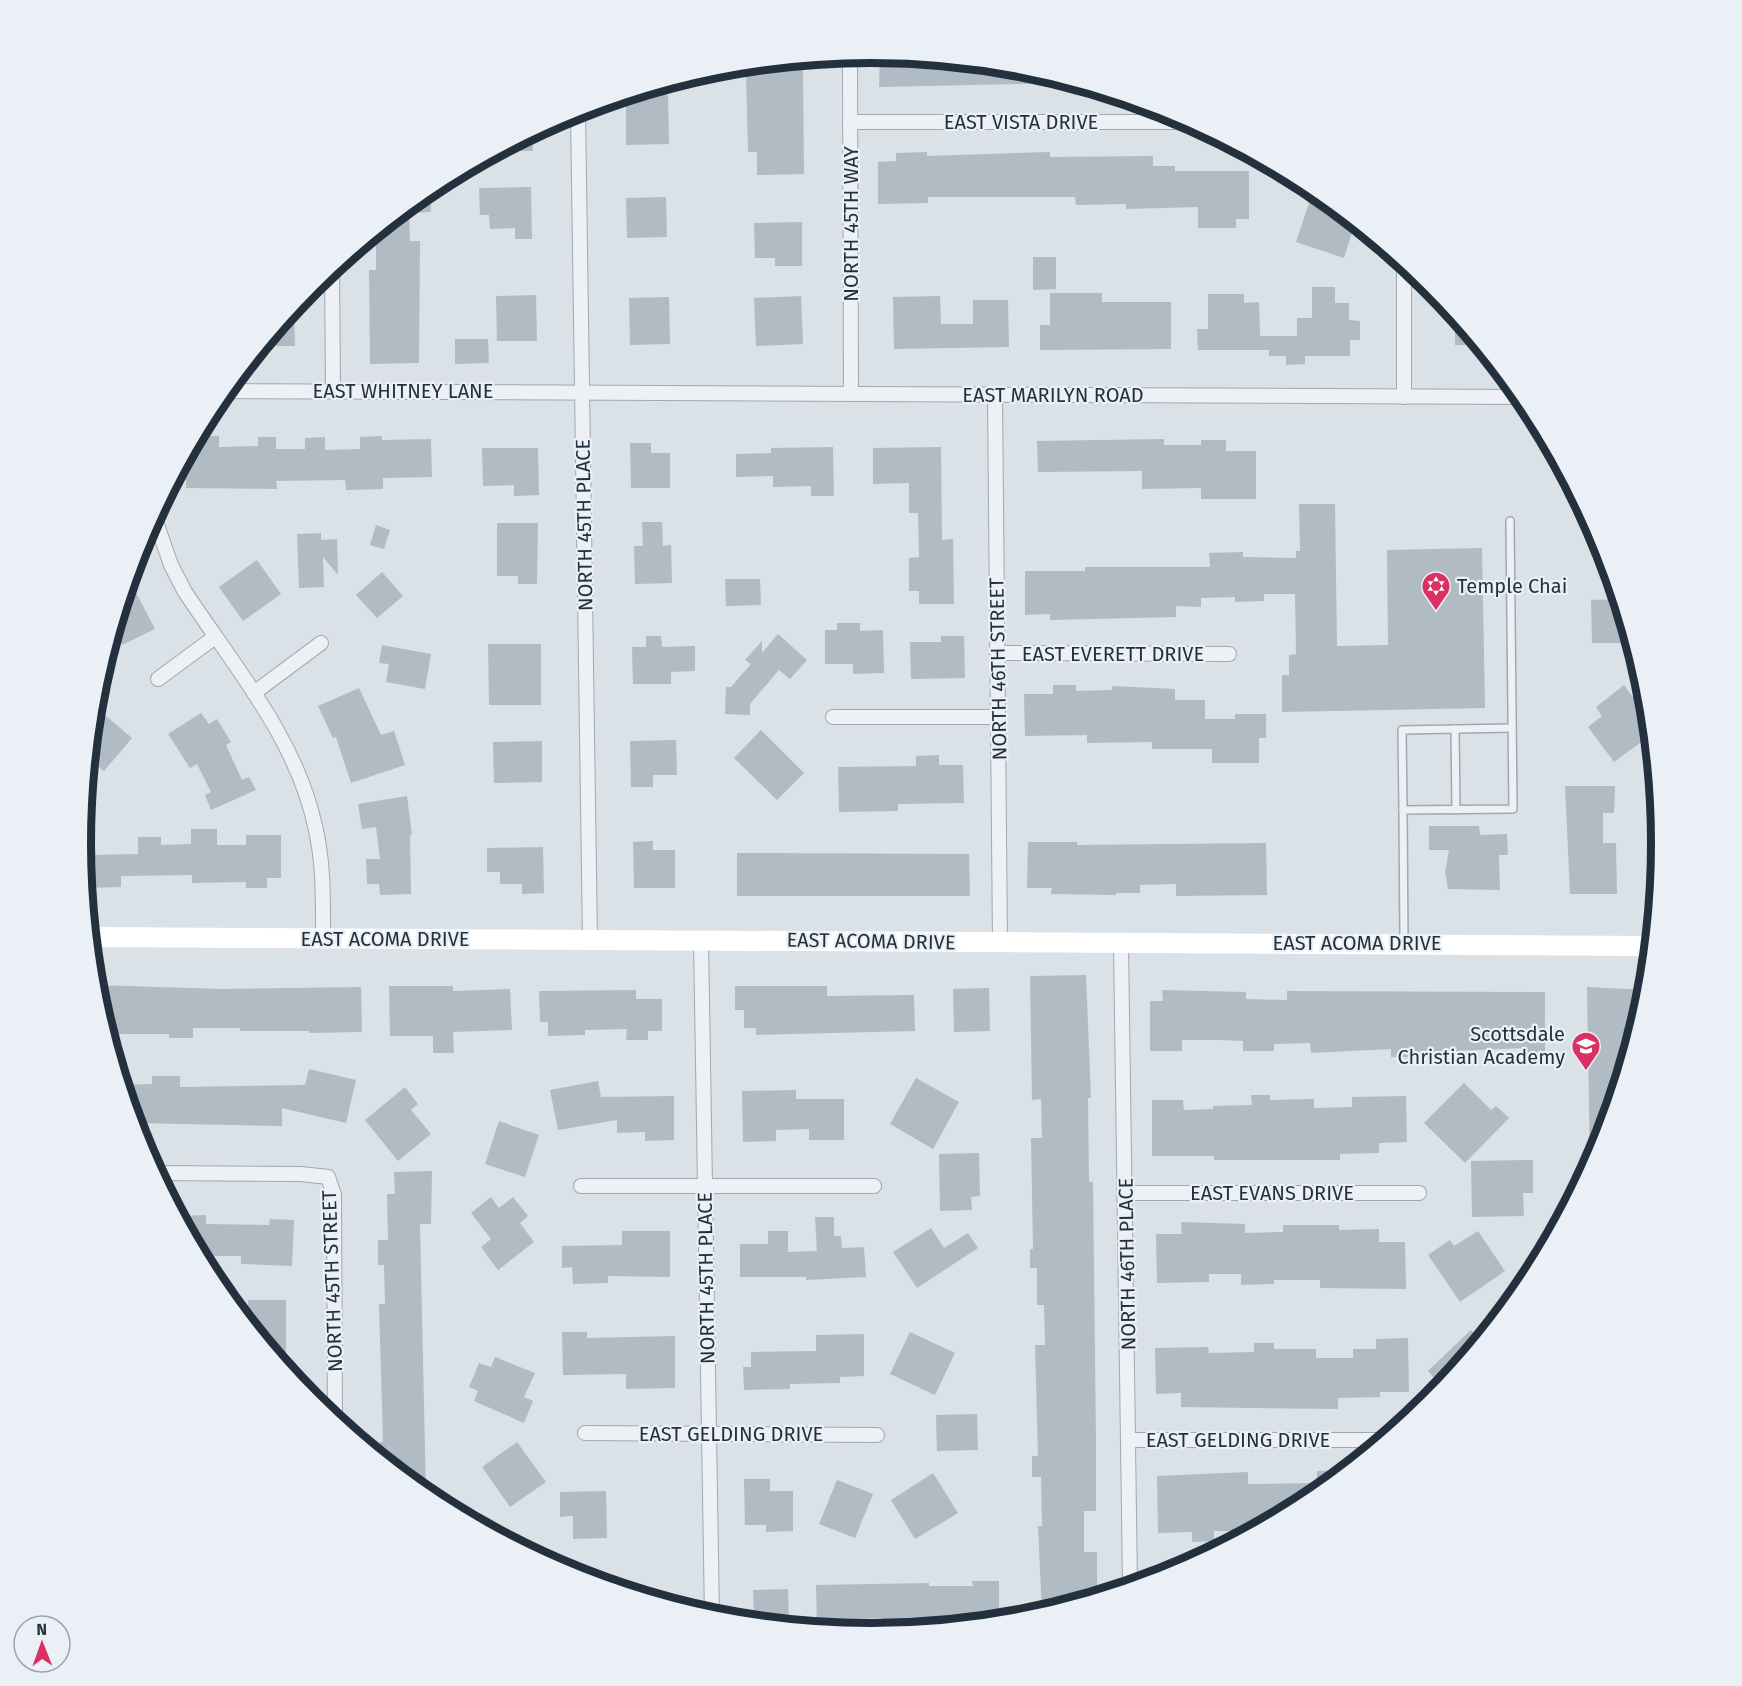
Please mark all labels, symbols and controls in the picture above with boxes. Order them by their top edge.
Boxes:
street label: EAST VISTA DRIVE [944,110,1098,134]
street label: NORTH 45TH WAY [839,146,863,302]
street label: EAST WHITNEY LANE [313,379,493,403]
street label: EAST MARILYN ROAD [962,383,1144,407]
street label: NORTH 45TH PLACE [571,439,597,611]
synagogue icon: Temple Chai [1420,570,1452,612]
place label: Temple Chai [1457,574,1567,598]
street label: NORTH 46TH STREET [984,577,1012,761]
street label: EAST EVERETT DRIVE [1022,642,1204,666]
street label: EAST ACOMA DRIVE [300,927,470,951]
street label: EAST ACOMA DRIVE [786,928,956,954]
street label: EAST ACOMA DRIVE [1272,931,1442,955]
place label: Scottsdale Christian Academy [1397,1022,1565,1069]
school or university icon: Scottsdale Christian Academy [1570,1030,1602,1072]
street label: NORTH 46TH PLACE [1113,1177,1141,1351]
street label: EAST EVANS DRIVE [1190,1181,1354,1205]
street label: NORTH 45TH STREET [317,1189,347,1372]
street label: NORTH 45TH PLACE [693,1192,719,1364]
street label: EAST GELDING DRIVE [639,1422,823,1446]
street label: EAST GELDING DRIVE [1146,1428,1330,1452]
north arrow [12,1614,72,1674]
text: N [36,1620,47,1639]

